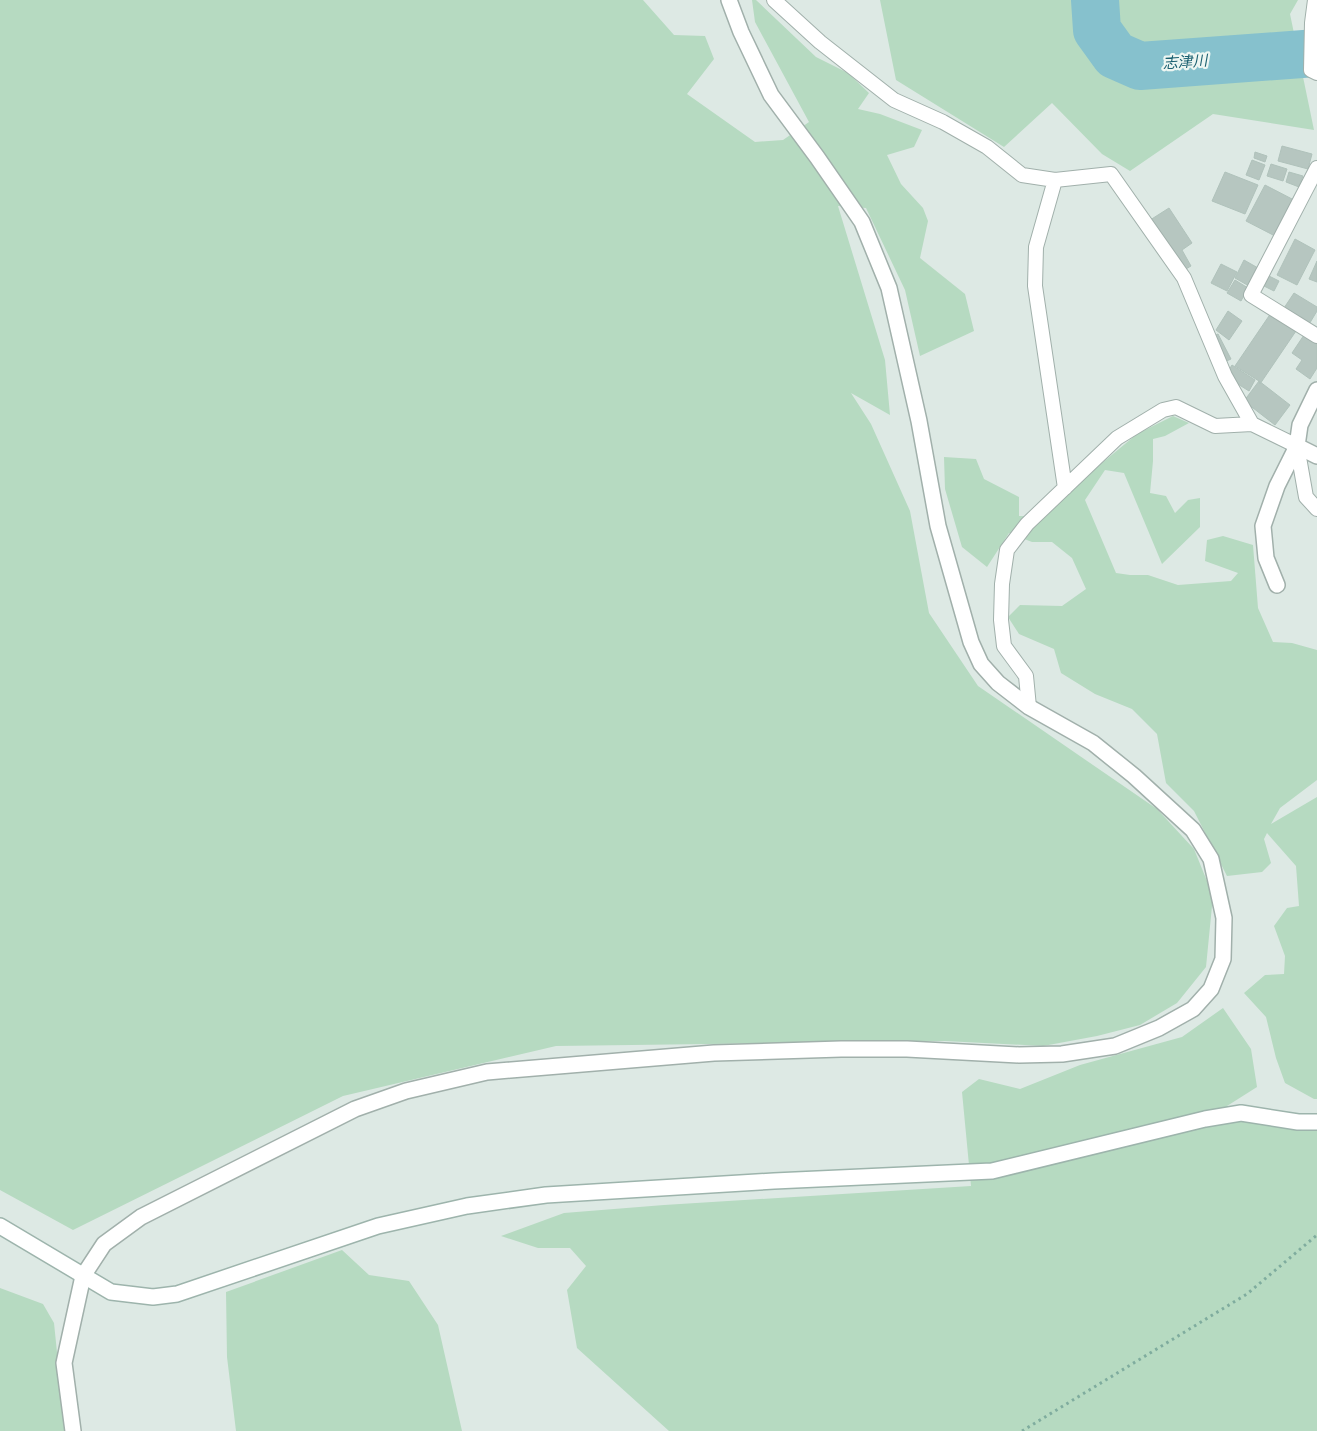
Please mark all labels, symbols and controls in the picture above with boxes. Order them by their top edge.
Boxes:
water label: 志津川 [1162,51,1210,72]

